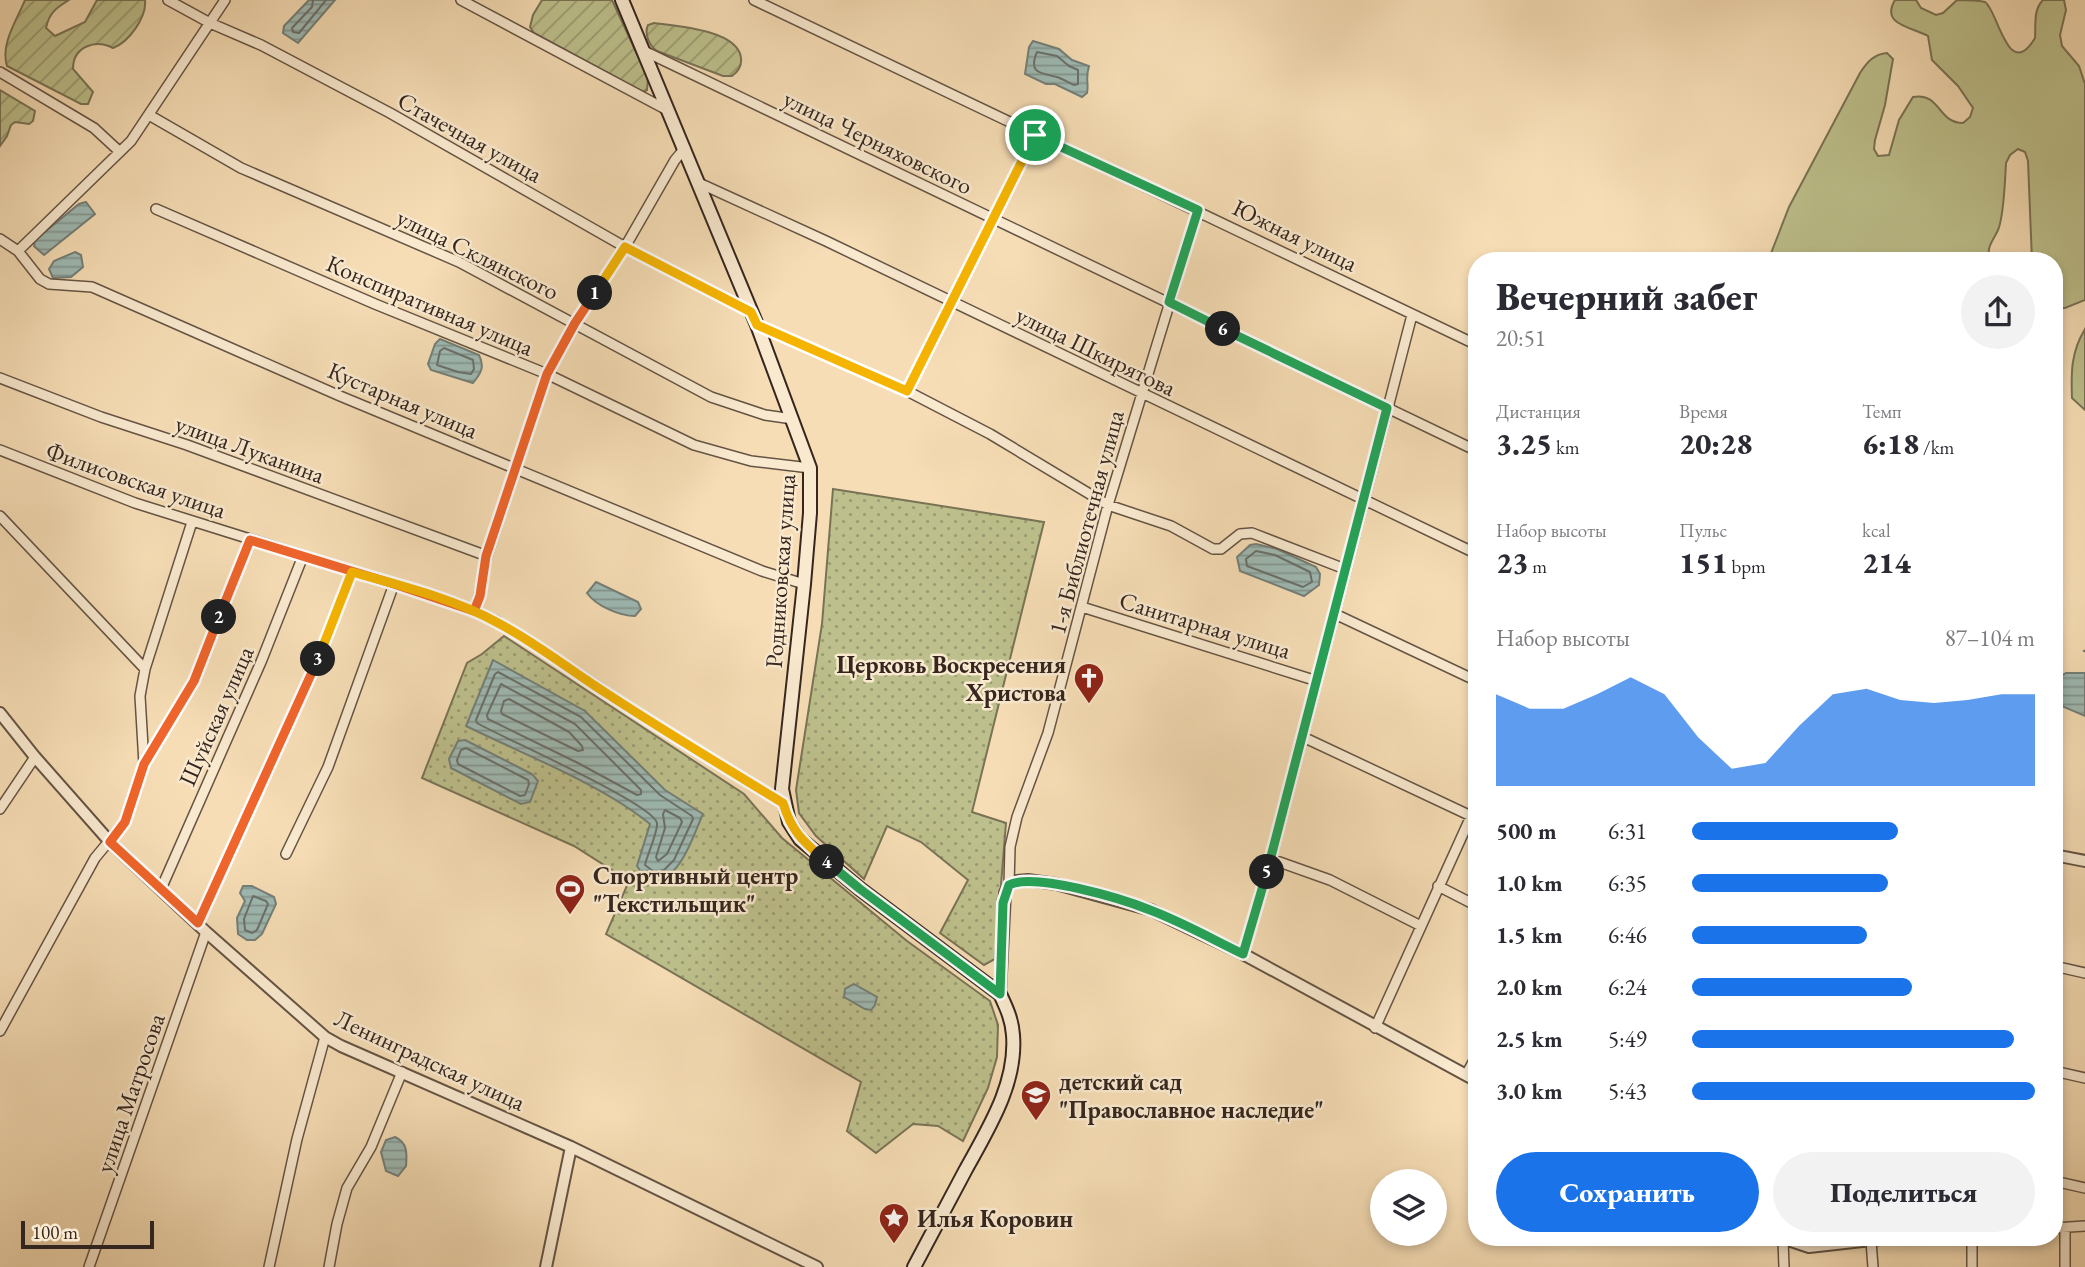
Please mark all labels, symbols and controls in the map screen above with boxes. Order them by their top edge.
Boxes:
street label: улица Черняховского [778,83,978,201]
street label: Стачечная улица [392,85,548,190]
pin [1005,105,1065,165]
icon: arrive [1016,116,1054,154]
street label: Южная улица [1227,191,1363,279]
street label: улица Склянского [392,201,564,307]
street label: Конспиративная улица [322,247,539,363]
text: Вечерний забег [1496,272,1757,321]
button: share [1961,275,2035,349]
pin: 1 [578,276,612,310]
text: 1 [589,280,600,305]
street label: улица Шкирятова [1011,299,1181,403]
pin: 6 [1206,312,1240,346]
text: 6 [1217,316,1228,341]
text: 20:51 [1496,323,1546,353]
street label: Кустарная улица [323,354,483,446]
text: Дистанция [1496,399,1581,424]
text: Время [1679,399,1728,424]
text: Темп [1862,399,1902,424]
street label: 1-я Библиотечная улица [1041,406,1131,638]
street label: улица Луканина [171,408,329,490]
text: 3.25 [1496,424,1552,463]
text: 20:28 [1679,424,1752,463]
text: 6:18 [1862,424,1919,463]
street label: Филисовская улица [42,435,230,525]
text: km [1552,435,1580,460]
text: /km [1919,435,1954,460]
street label: Родниковская улица [758,473,802,669]
text: Набор высоты [1496,518,1607,543]
text: Пульс [1679,518,1727,543]
text: kcal [1862,518,1891,543]
text: 23 [1496,543,1528,582]
text: 151 [1679,543,1728,582]
text: 214 [1862,543,1911,582]
text: m [1528,554,1547,579]
text: bpm [1728,554,1766,579]
street label: Санитарная улица [1116,584,1295,666]
pin: 2 [202,600,236,634]
text: 2 [213,604,224,629]
text: Набор высоты [1496,623,1630,653]
text: 87–104 m [1945,623,2035,653]
street label: Шуйская улица [171,641,261,791]
pin: 3 [300,642,336,676]
text: 3 [312,646,323,671]
place label: Церковь Воскресения Христова [837,649,1066,708]
church icon: Церковь Воскресения Христова [1072,661,1106,705]
text: 500 m [1496,816,1557,846]
text: 6:31 [1608,816,1647,846]
pin: 4 [810,844,844,880]
text: 4 [821,849,832,874]
pin: 5 [1250,854,1284,890]
text: 5 [1261,859,1272,884]
place label: Спортивный центр "Текстильщик" [593,860,798,919]
text: 1.0 km [1496,868,1563,898]
text: 6:35 [1608,868,1647,898]
sports icon: Спортивный центр "Текстильщик" [553,872,587,916]
text: 1.5 km [1496,920,1563,950]
text: 6:46 [1608,920,1647,950]
text: 2.0 km [1496,972,1563,1002]
text: 6:24 [1608,972,1647,1002]
street label: Ленинградская улица [330,1002,531,1118]
street label: улица Матросова [88,1009,172,1177]
text: 2.5 km [1496,1024,1563,1054]
text: 5:49 [1608,1024,1647,1054]
place label: детский сад "Православное наследие" [1059,1066,1324,1125]
text: 3.0 km [1496,1076,1563,1106]
text: 5:43 [1608,1076,1647,1106]
school or university icon: детский сад "Православное наследие" [1019,1078,1053,1122]
button: Сохранить [1496,1152,1759,1232]
button: Поделиться [1773,1152,2035,1232]
map controls [1370,1169,1447,1246]
button: layers [1370,1169,1447,1246]
place icon: Илья Коровин [877,1201,911,1245]
place label: Илья Коровин [917,1203,1073,1234]
scale bar [21,1218,154,1250]
text: 100 m [32,1220,78,1245]

